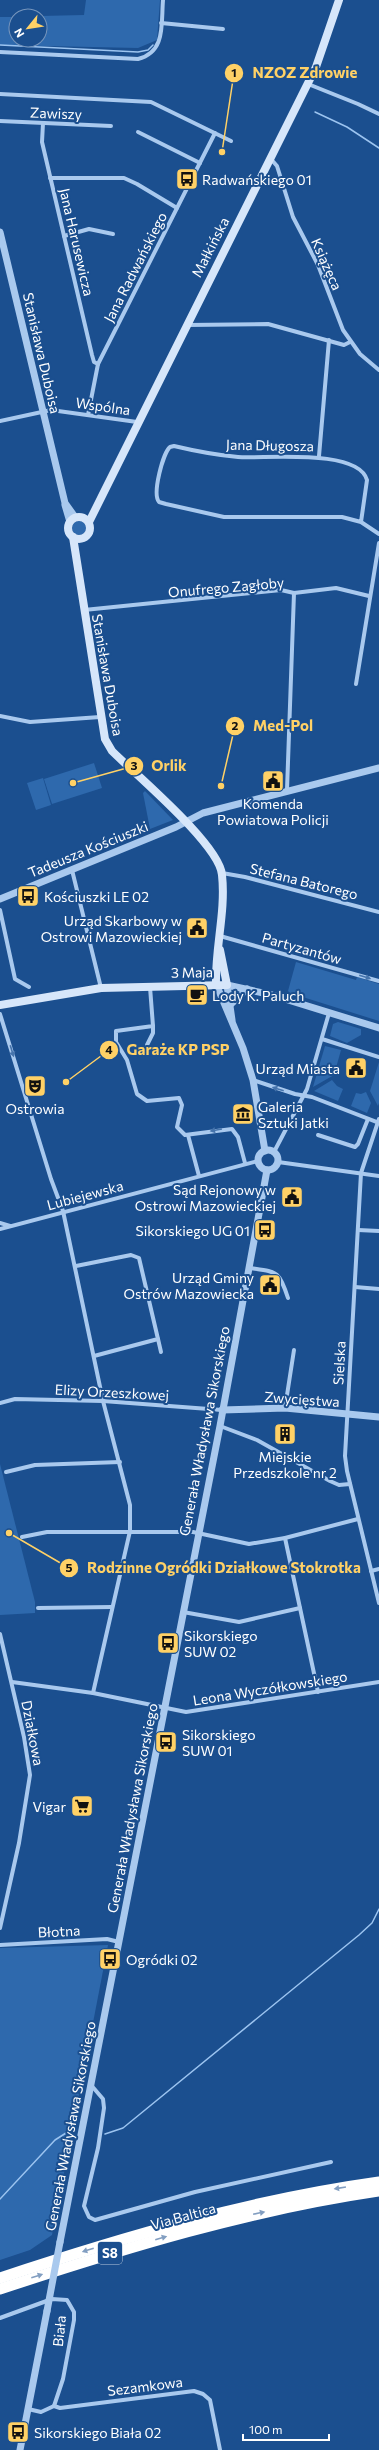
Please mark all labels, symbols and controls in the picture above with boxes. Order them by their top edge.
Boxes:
north arrow [8,8,48,48]
text: N [11,26,27,40]
callout: NZOZ Zdrowie [224,59,365,86]
text: NZOZ Zdrowie [253,63,358,81]
text: 1 [231,65,237,79]
street label: Zawiszy [30,104,82,122]
bus stop icon: Radwańskiego 01 [174,166,200,192]
place label: Radwańskiego 01 [202,171,312,188]
street label: Jana Harusewicza [56,186,98,298]
street label: Jana Radwańskiego [100,209,170,325]
street label: Małkińska [188,214,232,280]
street label: Książęca [308,235,346,293]
street label: Stanisława Duboisa [20,291,64,415]
street label: Wspólna [74,394,132,418]
street label: Jana Długosza [226,436,314,454]
street label: Onufrego Zagłoby [167,573,285,601]
street label: Stanisława Duboisa [89,613,127,737]
callout: Med-Pol [225,712,321,739]
text: Med-Pol [253,716,313,734]
text: 2 [232,718,239,732]
callout: Orlik [124,752,195,779]
text: Orlik [151,756,187,774]
text: 3 [131,758,138,772]
public building icon: Komenda Powiatowa Policji [260,768,286,794]
place label: Komenda Powiatowa Policji [217,795,329,828]
street label: Tadeusza Kościuszki [25,817,151,881]
street label: Stefana Batorego [248,859,360,903]
bus stop icon: Kościuszki LE 02 [15,883,41,909]
place label: Kościuszki LE 02 [44,888,149,905]
place label: Urząd Skarbowy w Ostrowi Mazowieckiej [41,912,182,945]
public building icon: Urząd Skarbowy w Ostrowi Mazowieckiej [184,915,210,941]
street label: Partyzantów [260,929,344,967]
street label: 3 Maja [171,963,213,981]
one-way arrow [359,974,371,980]
cafe icon: Lody K. Paluch [184,982,210,1008]
place label: Lody K. Paluch [212,987,304,1004]
callout: Garaże KP PSP [99,1036,237,1063]
text: Garaże KP PSP [127,1040,230,1058]
text: 4 [105,1042,113,1056]
one-way arrow [9,1045,15,1057]
public building icon: Urząd Miasta [343,1055,369,1081]
place label: Urząd Miasta [255,1060,340,1077]
theatre icon: Ostrowia [22,1073,48,1099]
one-way arrow [272,1086,284,1092]
place label: Galeria Sztuki Jatki [258,1098,329,1131]
place label: Ostrowia [5,1100,65,1117]
museum icon: Galeria Sztuki Jatki [230,1101,256,1127]
one-way arrow [210,1128,222,1134]
street label: Lubiejewska [45,1177,125,1213]
place label: Sąd Rejonowy w Ostrowi Mazowieckiej [135,1181,276,1214]
public building icon: Sąd Rejonowy w Ostrowi Mazowieckiej [279,1184,305,1210]
bus stop icon: Sikorskiego UG 01 [252,1217,278,1243]
place label: Sikorskiego UG 01 [135,1222,250,1239]
place label: Urząd Gminy Ostrów Mazowiecka [123,1269,254,1302]
public building icon: Urząd Gminy Ostrów Mazowiecka [257,1272,283,1298]
street label: Generała Władysława Sikorskiego [175,1325,233,1537]
street label: Sielska [329,1341,349,1385]
street label: Elizy Orzeszkowej [54,1381,170,1403]
street label: Zwycięstwa [264,1388,340,1410]
building icon: Miejskie Przedszkole nr 2 [272,1421,298,1447]
place label: Miejskie Przedszkole nr 2 [233,1448,337,1481]
callout: Rodzinne Ogródki Działkowe Stokrotka [59,1554,369,1581]
text: Rodzinne Ogródki Działkowe Stokrotka [87,1558,361,1576]
text: 5 [66,1560,73,1574]
place label: Sikorskiego SUW 02 [184,1627,258,1660]
bus stop icon: Sikorskiego SUW 02 [155,1630,181,1656]
street label: Leona Wyczółkowskiego [191,1667,349,1709]
street label: Działkowa [18,1699,48,1767]
street label: Generała Władysława Sikorskiego [103,1702,161,1914]
place label: Sikorskiego SUW 01 [182,1726,256,1759]
bus stop icon: Sikorskiego SUW 01 [153,1729,179,1755]
supermarket icon: Vigar [69,1793,95,1819]
place label: Vigar [32,1798,66,1815]
street label: Błotna [37,1921,81,1941]
bus stop icon: Ogródki 02 [97,1946,123,1972]
place label: Ogródki 02 [126,1951,198,1968]
street label: Generała Władysława Sikorskiego [41,2020,99,2232]
one-way arrow [334,2185,347,2191]
street label: Via Baltica [149,2199,217,2233]
one-way arrow [253,2209,266,2215]
one-way arrow [155,2234,167,2240]
road number: S8 [98,2242,122,2264]
one-way arrow [81,2247,93,2253]
one-way arrow [31,2273,43,2279]
street label: Biała [49,2314,69,2348]
street label: Sezamkowa [106,2373,184,2399]
scale bar [243,2416,329,2442]
bus stop icon: Sikorskiego Biała 02 [5,2419,31,2445]
text: 100 m [249,2422,283,2436]
place label: Sikorskiego Biała 02 [34,2424,162,2441]

